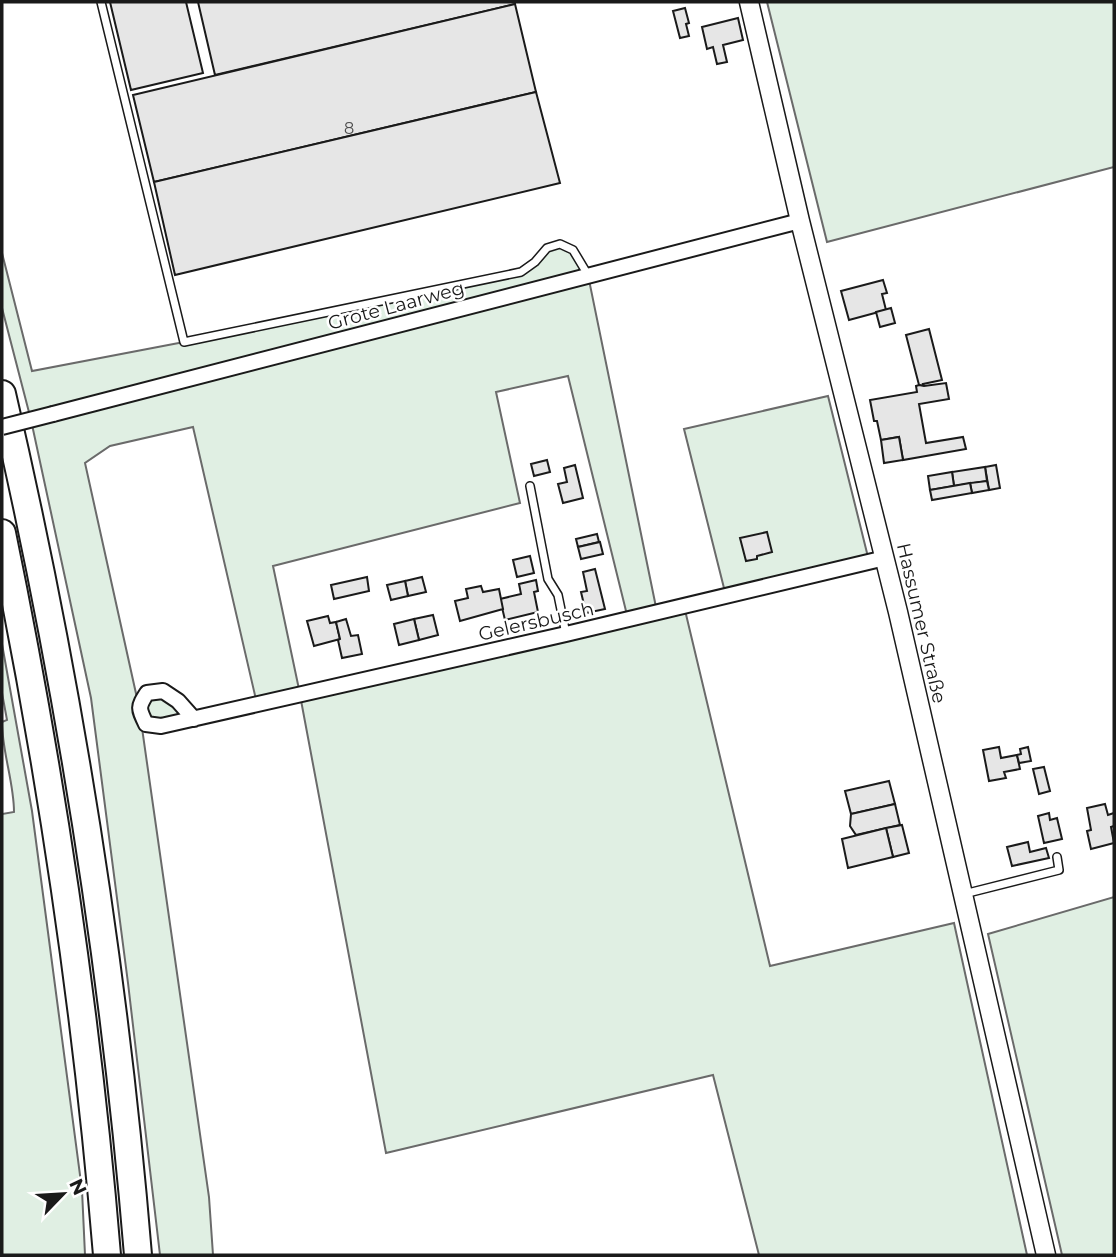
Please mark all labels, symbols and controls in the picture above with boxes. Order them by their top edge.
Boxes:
house number: 8 [344,119,354,138]
street label: Grote Laarweg [325,276,467,335]
street label: Hassumer Straße [892,541,951,706]
street label: Gelersbusch [476,597,596,646]
north arrow [28,1159,98,1229]
text: N [64,1175,92,1199]

